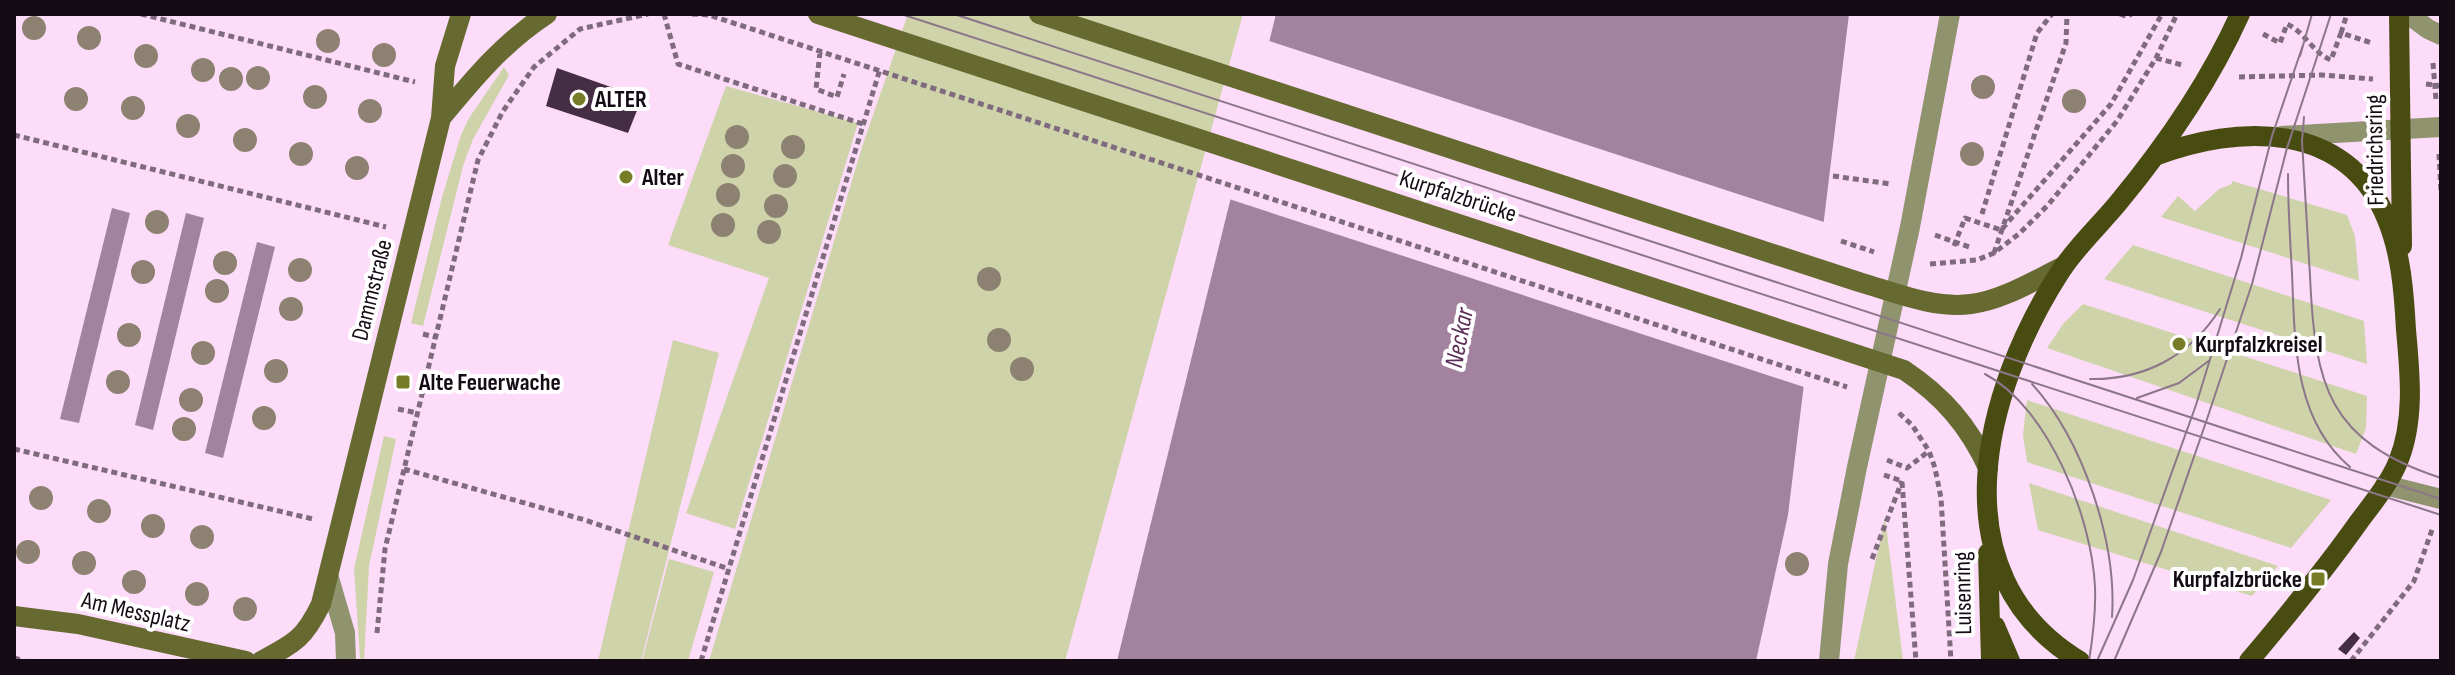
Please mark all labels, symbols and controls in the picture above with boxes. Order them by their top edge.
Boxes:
place label: ALTER [594,85,647,114]
marker: ALTER [570,90,588,108]
street label: Friedrichsring [2360,94,2390,206]
place label: Alter [641,163,685,192]
street label: Kurpfalzbrücke [1396,163,1520,229]
marker: Alter [617,168,635,186]
street label: Dammstraße [345,236,399,344]
water label: Neckar [1439,304,1481,371]
place label: Kurpfalzkreisel [2195,330,2323,359]
marker: Kurpfalzkreisel [2170,335,2188,353]
place label: Alte Feuerwache [418,368,561,397]
marker: Alte Feuerwache [394,373,412,391]
street label: Luisenring [1948,551,1978,635]
place label: Kurpfalzbrücke [2173,565,2302,594]
marker: Kurpfalzbrücke [2309,570,2327,588]
street label: Am Messplatz [78,585,193,639]

